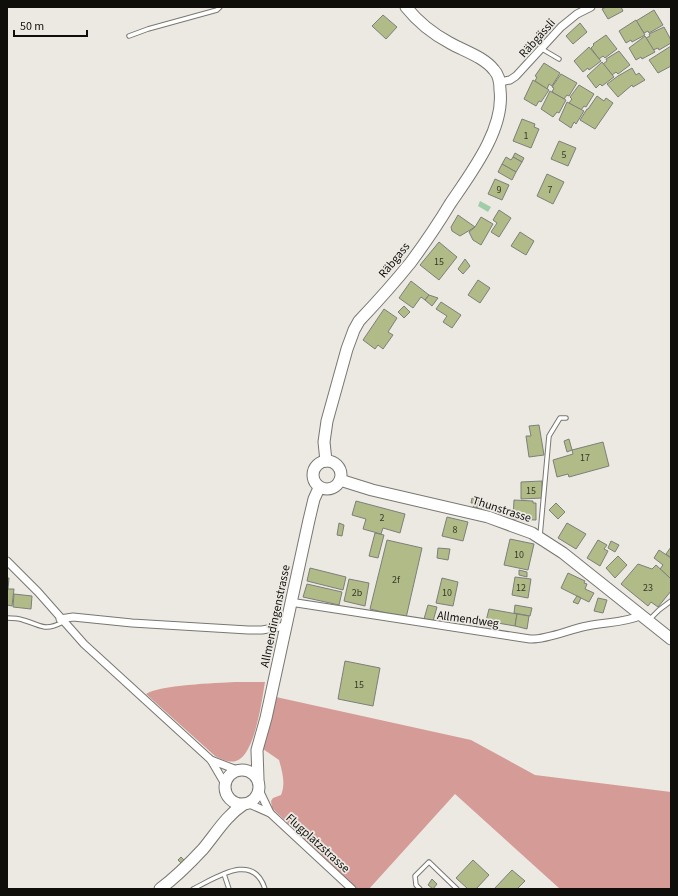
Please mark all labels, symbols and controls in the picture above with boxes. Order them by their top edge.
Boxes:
scale bar [14,12,87,38]
street label: Räbgässli [515,15,560,62]
text: 50 m [20,18,44,35]
house number: 1 [524,129,529,143]
house number: 5 [562,148,567,162]
house number: 9 [497,183,502,197]
house number: 7 [548,183,553,197]
street label: Räbgass [375,239,414,282]
house number: 15 [434,255,444,269]
house number: 17 [580,451,590,465]
house number: 15 [526,484,536,498]
street label: Thunstrasse [470,492,533,527]
house number: 2 [380,511,385,525]
house number: 8 [453,523,458,537]
house number: 10 [514,548,524,562]
street label: Allmendingenstrasse [256,563,295,669]
house number: 2f [392,573,401,587]
house number: 12 [516,581,526,595]
house number: 23 [643,581,653,595]
house number: 2b [352,586,363,600]
house number: 10 [442,586,452,600]
street label: Allmendweg [436,607,500,632]
house number: 15 [354,678,364,692]
street label: Flugplatzstrasse [282,810,354,877]

